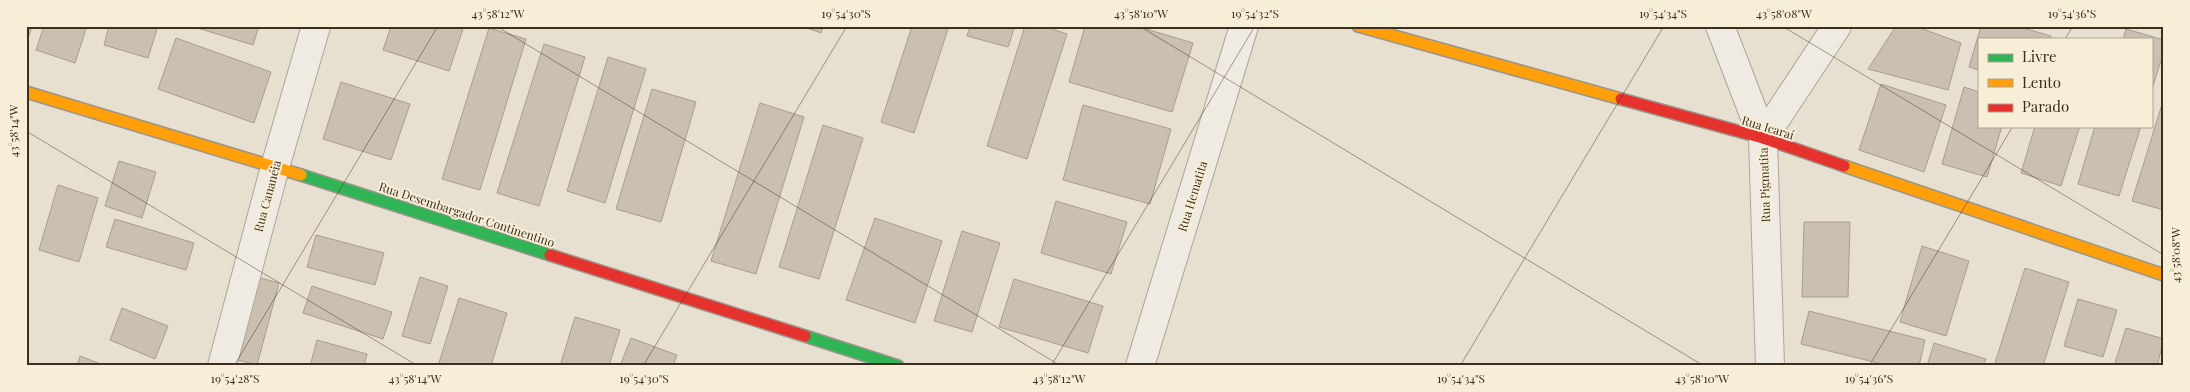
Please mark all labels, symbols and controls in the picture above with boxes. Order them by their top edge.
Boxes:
text: 43°58'12"W [472,5,525,21]
text: 19°54'30"S [821,5,871,21]
text: 43°58'10"W [1114,5,1168,21]
text: 19°54'32"S [1231,5,1279,21]
text: 19°54'34"S [1639,5,1687,21]
text: 43°58'08"W [1756,5,1812,21]
text: 19°54'36"S [2048,5,2096,21]
legend [1978,38,2152,128]
text: Livre [2022,46,2057,66]
text: Lento [2022,72,2061,92]
text: Parado [2022,96,2069,116]
text: 43°58'14"W [5,104,21,157]
street label: Rua Icaraí [1740,111,1797,143]
street label: Rua Pigmatita [1755,147,1773,223]
street label: Rua Cananéia [250,158,284,234]
street label: Rua Hematita [1174,159,1210,233]
street label: Rua Desembargador Continentino [377,178,557,250]
text: 43°58'08"W [2167,227,2183,283]
text: 19°54'28"S [210,370,260,386]
text: 43°58'14"W [389,370,442,386]
text: 19°54'30"S [619,370,669,386]
text: 43°58'12"W [1033,370,1086,386]
text: 19°54'34"S [1437,370,1485,386]
text: 43°58'10"W [1675,370,1729,386]
text: 19°54'36"S [1845,370,1893,386]

